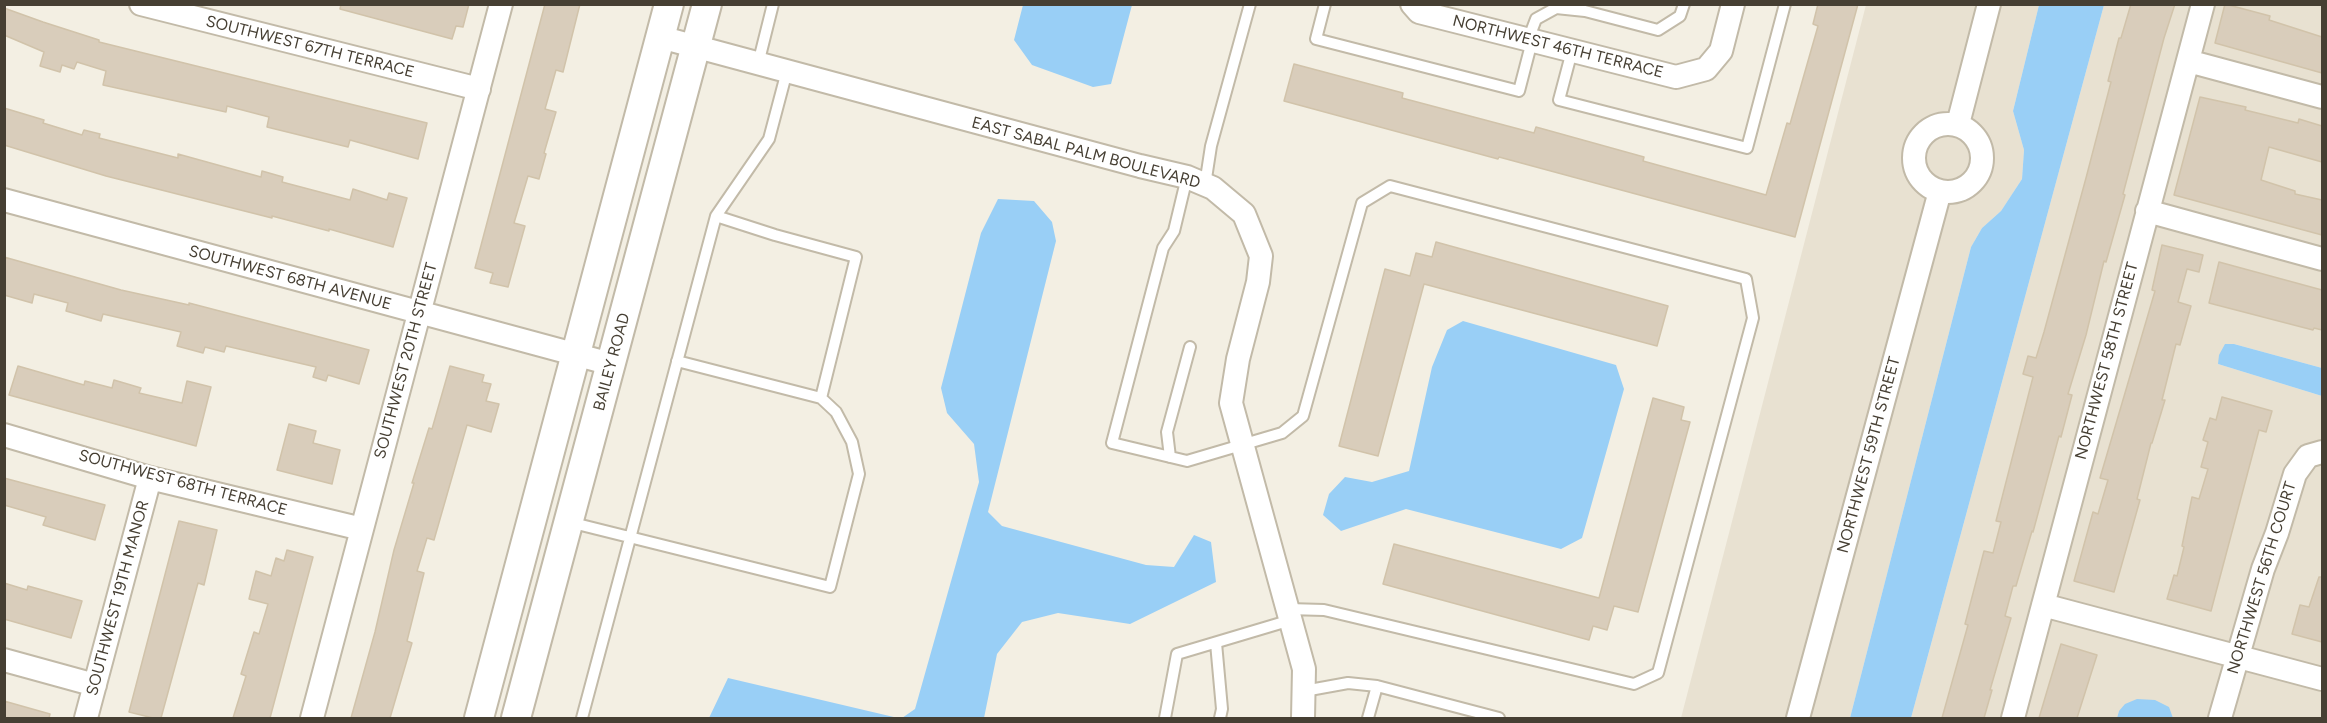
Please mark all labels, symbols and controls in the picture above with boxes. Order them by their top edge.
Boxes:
street label: NORTHWEST 46TH TERRACE [1451,11,1665,83]
street label: SOUTHWEST 67TH TERRACE [204,12,416,82]
street label: EAST SABAL PALM BOULEVARD [970,113,1202,193]
street label: SOUTHWEST 68TH AVENUE [186,242,394,314]
street label: NORTHWEST 58TH STREET [2071,260,2143,462]
street label: SOUTHWEST 20TH STREET [371,261,441,461]
street label: BAILEY ROAD [590,311,634,413]
street label: NORTHWEST 59TH STREET [1834,355,1904,555]
street label: SOUTHWEST 68TH TERRACE [77,446,289,520]
street label: NORTHWEST 56TH COURT [2224,479,2300,677]
street label: SOUTHWEST 19TH MANOR [83,498,153,698]

